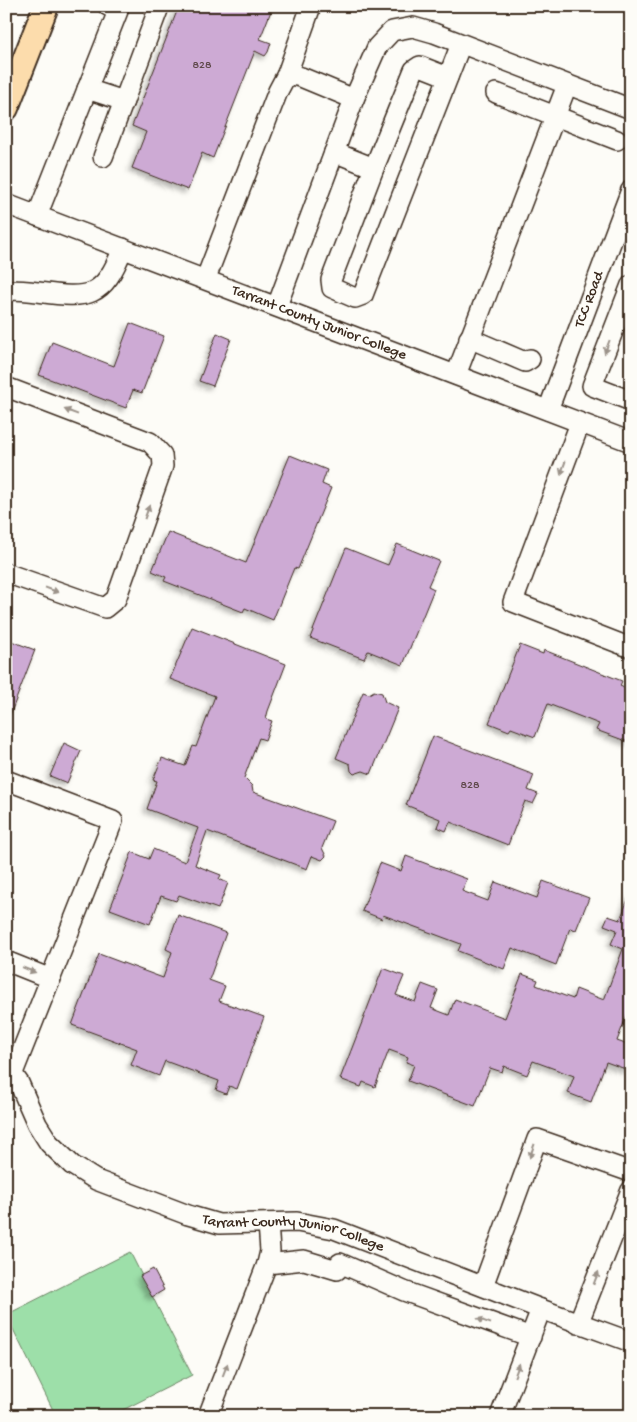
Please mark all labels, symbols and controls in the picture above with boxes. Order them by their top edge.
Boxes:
house number: 828 [192,59,212,73]
street label: TCC Road [571,268,609,331]
street label: Tarrant County Junior College [228,281,409,365]
one-way arrow [603,340,611,355]
one-way arrow [63,408,78,416]
one-way arrow [559,461,566,476]
one-way arrow [143,504,151,519]
one-way arrow [45,586,60,594]
house number: 828 [460,779,480,793]
one-way arrow [21,967,36,975]
one-way arrow [528,1144,535,1159]
street label: Tarrant County Junior College [199,1210,387,1257]
one-way arrow [592,1270,600,1285]
one-way arrow [477,1317,492,1324]
one-way arrow [221,1362,229,1377]
one-way arrow [514,1363,522,1377]

